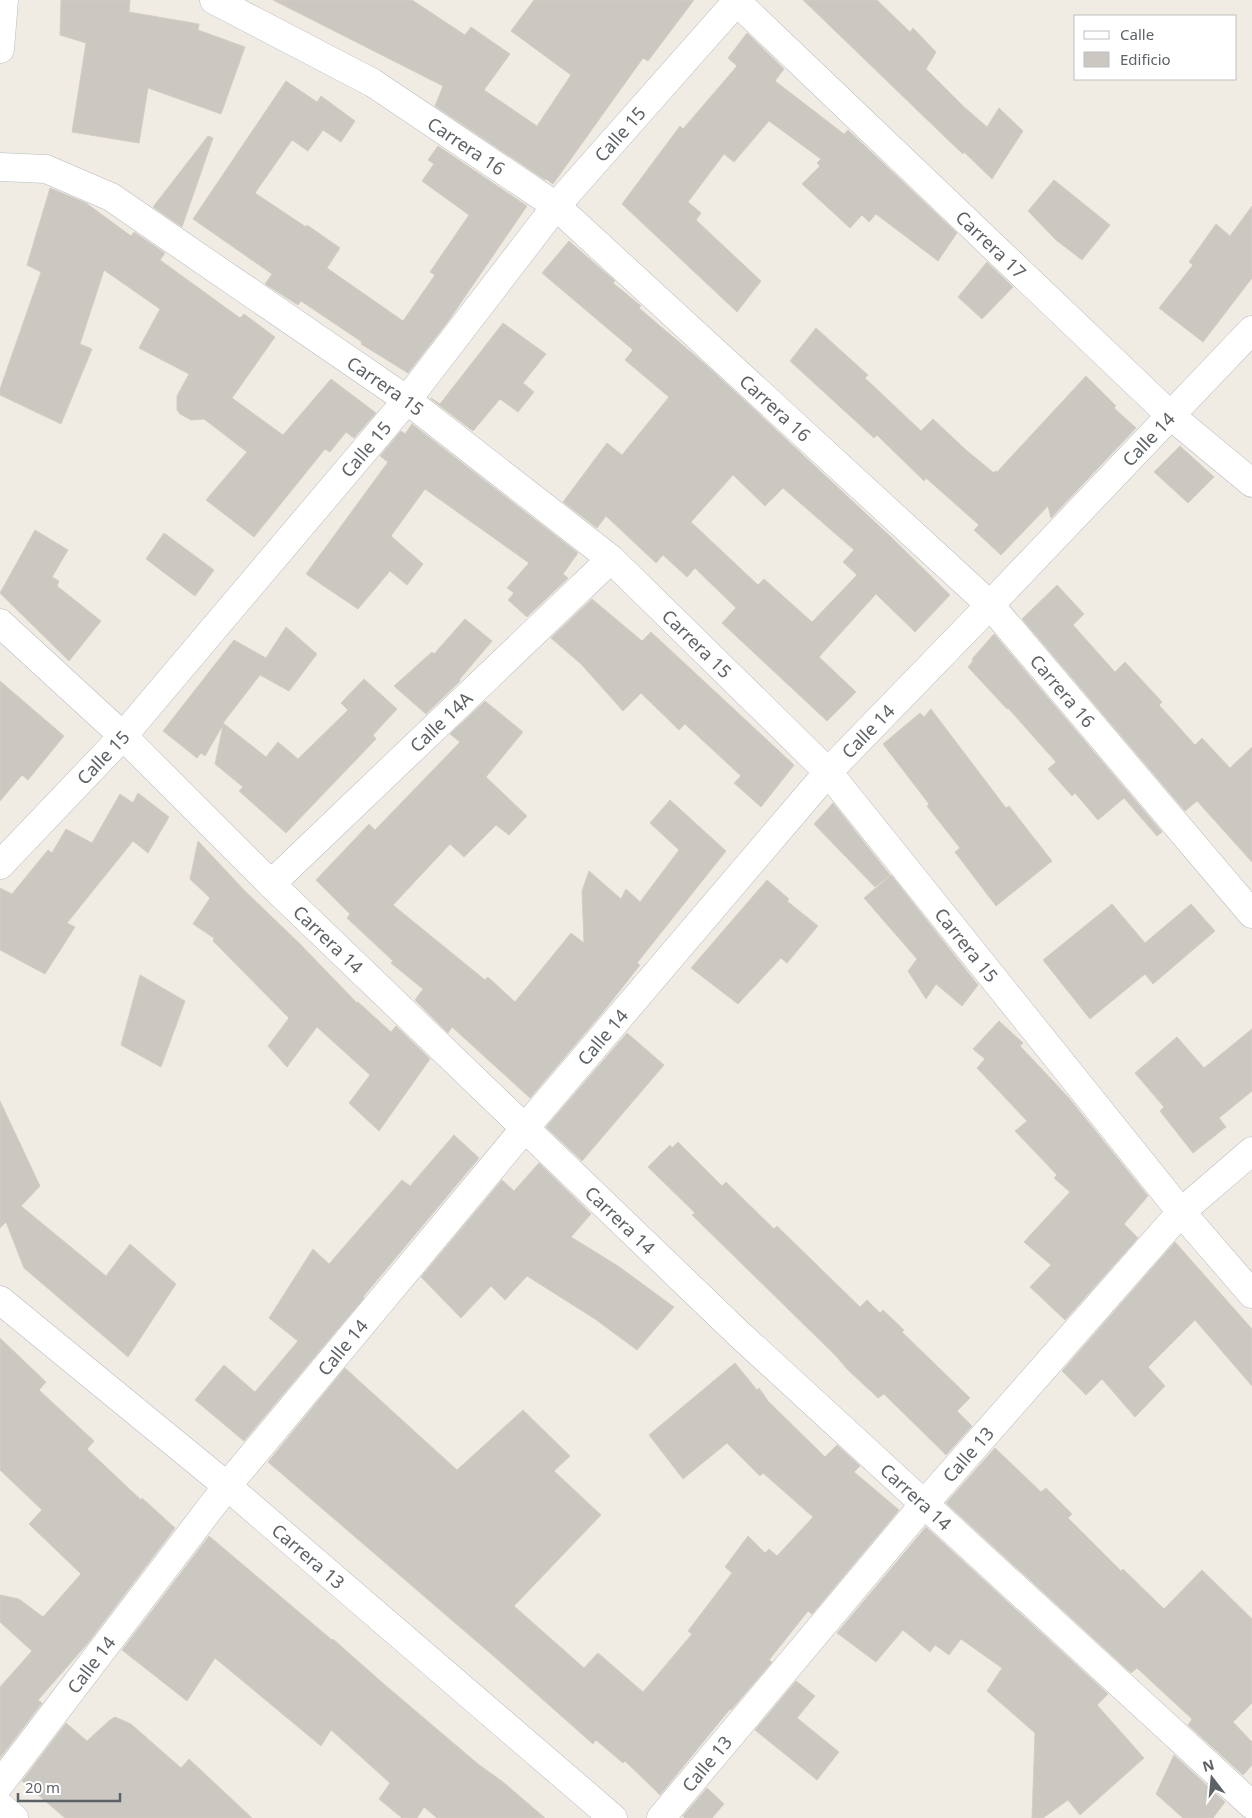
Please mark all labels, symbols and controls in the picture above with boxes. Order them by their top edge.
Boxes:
legend [1074,15,1237,80]
text: Calle [1120,24,1154,44]
text: Edificio [1120,49,1171,69]
street label: Calle 15 [589,101,651,167]
street label: Carrera 16 [423,111,510,181]
street label: Carrera 17 [951,205,1031,284]
street label: Carrera 15 [342,350,429,421]
street label: Carrera 16 [735,369,816,447]
street label: Calle 14 [1117,407,1180,471]
street label: Calle 15 [335,416,396,482]
street label: Carrera 15 [657,604,737,683]
street label: Carrera 16 [1025,649,1101,732]
street label: Calle 14A [404,686,478,757]
street label: Calle 14 [836,699,899,763]
street label: Calle 15 [71,725,134,789]
street label: Carrera 14 [288,900,369,979]
street label: Carrera 15 [930,903,1004,987]
street label: Calle 14 [572,1004,633,1070]
street label: Carrera 14 [580,1181,661,1259]
street label: Calle 14 [312,1314,373,1380]
street label: Calle 13 [937,1421,999,1487]
street label: Carrera 14 [875,1458,957,1535]
street label: Carrera 13 [267,1518,350,1594]
street label: Calle 14 [61,1631,121,1698]
street label: Calle 13 [676,1730,737,1797]
north arrow [1187,1753,1237,1803]
text: N [1200,1754,1216,1776]
scale bar [18,1770,120,1802]
text: 20 m [25,1777,60,1797]

